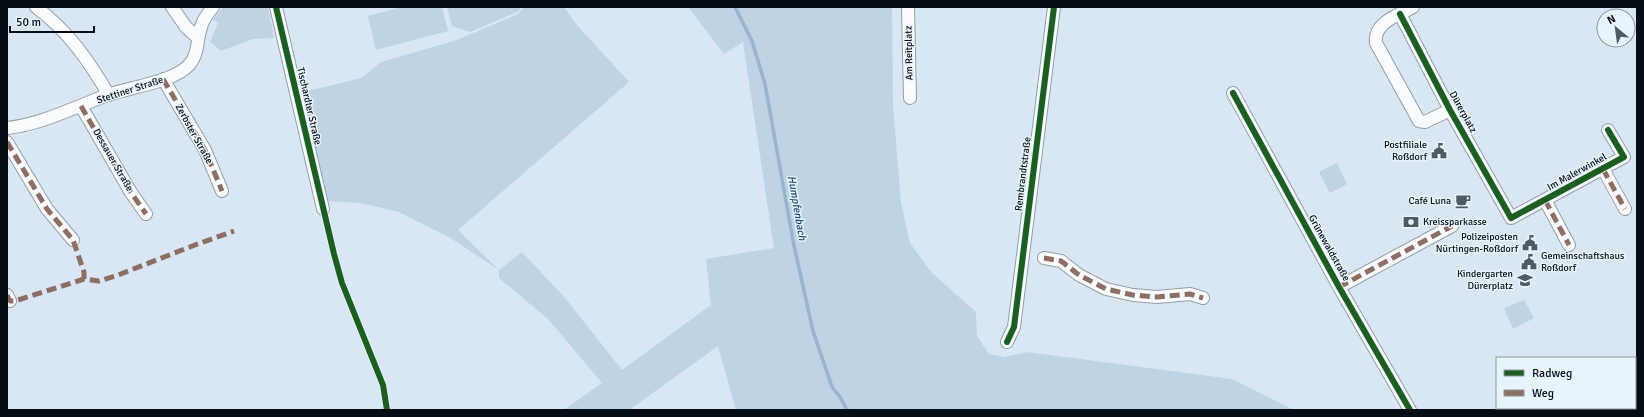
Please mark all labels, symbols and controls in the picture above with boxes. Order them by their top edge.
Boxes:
scale bar [10,8,94,34]
north arrow [1596,8,1636,48]
text: N [1605,12,1618,27]
text: 50 m [16,15,41,30]
street label: Am Reitplatz [903,25,915,80]
street label: Tischardter Straße [294,66,324,146]
street label: Stettiner Straße [95,74,165,106]
street label: Dürerplatz [1447,89,1480,135]
street label: Zerbster Straße [173,102,215,166]
street label: Dessauer Straße [90,126,136,194]
street label: Rembrandtstraße [1012,136,1034,212]
place label: Postfiliale Roßdorf [1384,139,1428,163]
public building icon: Postfiliale Roßdorf [1430,142,1448,160]
street label: Im Malerwinkel [1545,151,1609,193]
water label: Humpfenbach [785,175,809,242]
cafe icon: Café Luna [1454,192,1472,210]
place label: Café Luna [1409,195,1451,207]
street label: Grünewaldstraße [1306,213,1352,283]
bank icon: Kreissparkasse [1402,213,1420,231]
place label: Kreissparkasse [1423,216,1487,228]
place label: Polizeiposten Nürtingen-Roßdorf [1436,231,1519,255]
public building icon: Polizeiposten Nürtingen-Roßdorf [1521,234,1539,252]
place label: Gemeinschaftshaus Roßdorf [1541,250,1625,274]
public building icon: Gemeinschaftshaus Roßdorf [1520,253,1538,271]
place label: Kindergarten Dürerplatz [1457,268,1514,292]
school or university icon: Kindergarten Dürerplatz [1516,271,1534,289]
legend [1496,357,1636,409]
text: Radweg [1532,366,1572,381]
text: Weg [1532,386,1554,401]

